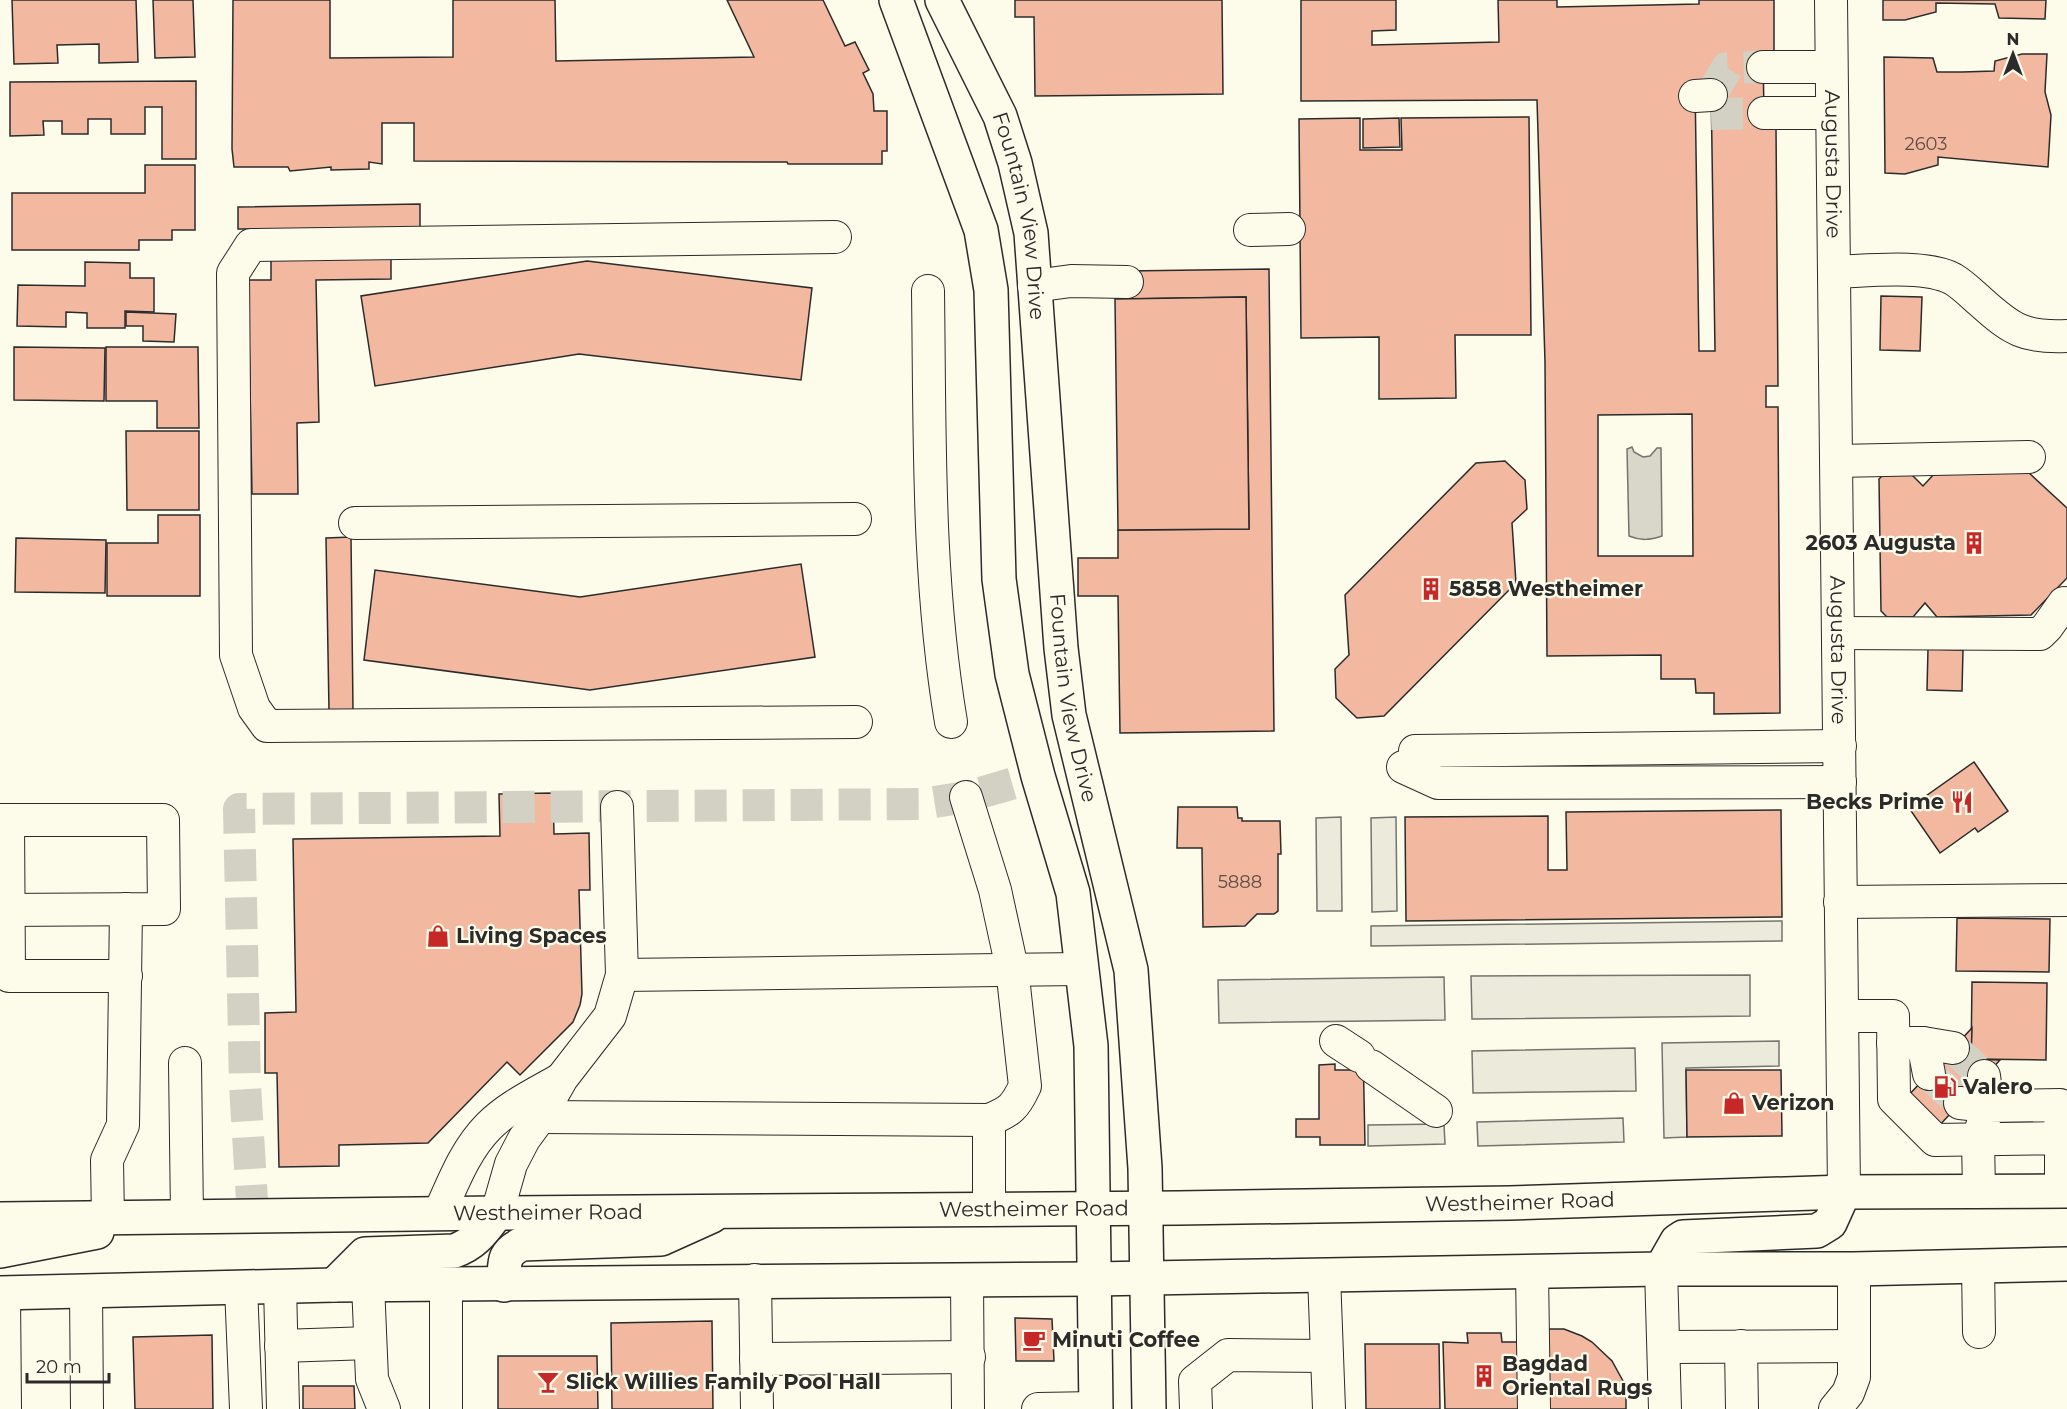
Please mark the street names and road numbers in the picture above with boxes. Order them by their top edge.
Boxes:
street label: Augusta Drive [1820,89,1847,239]
street label: Fountain View Drive [987,109,1050,321]
street label: Augusta Drive [1825,575,1852,724]
street label: Fountain View Drive [1045,592,1103,805]
street label: Westheimer Road [1425,1187,1615,1216]
street label: Westheimer Road [939,1195,1129,1222]
street label: Westheimer Road [453,1199,643,1226]

